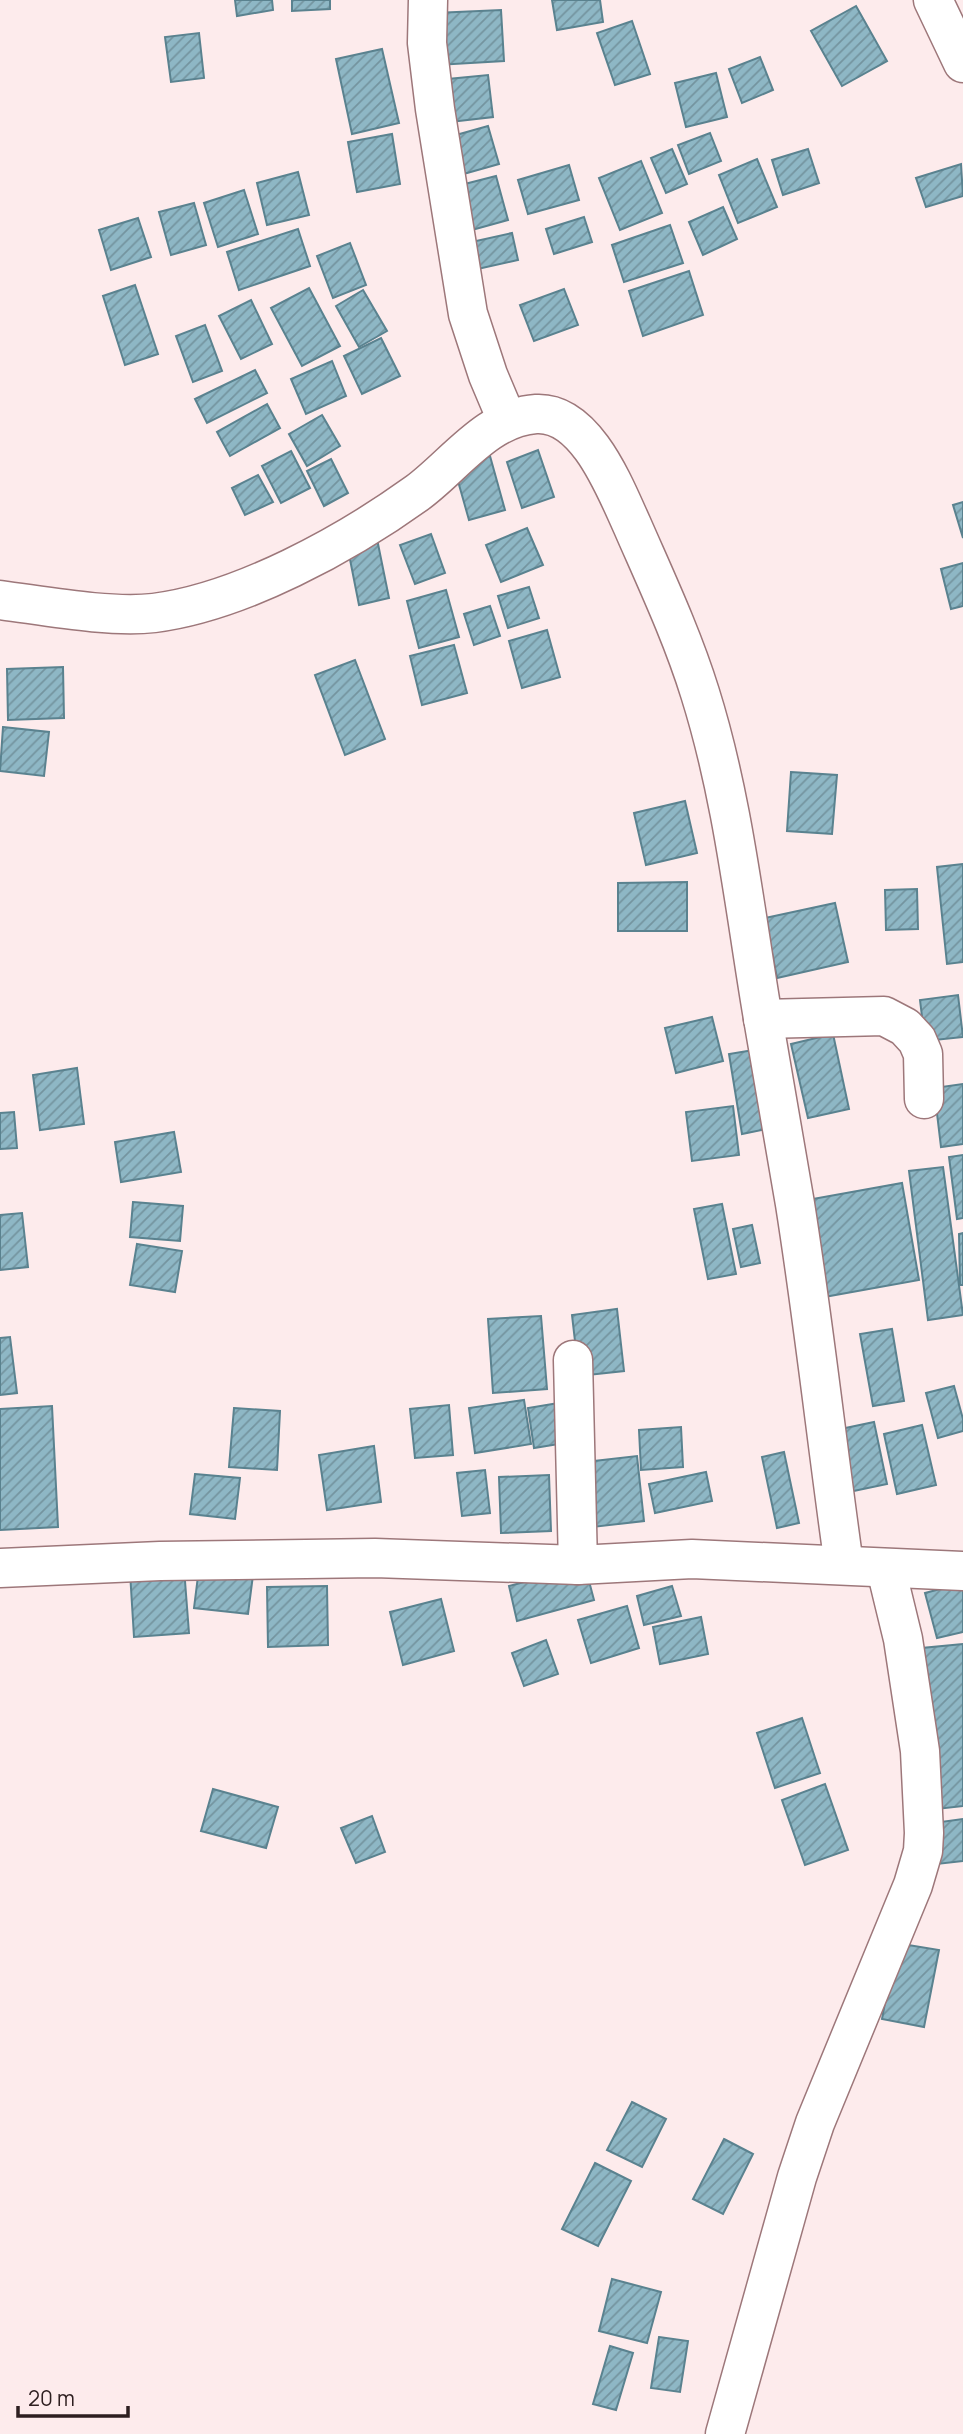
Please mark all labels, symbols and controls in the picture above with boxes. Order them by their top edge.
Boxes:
scale bar [18,2374,128,2418]
text: 20 m [28,2384,75,2412]

